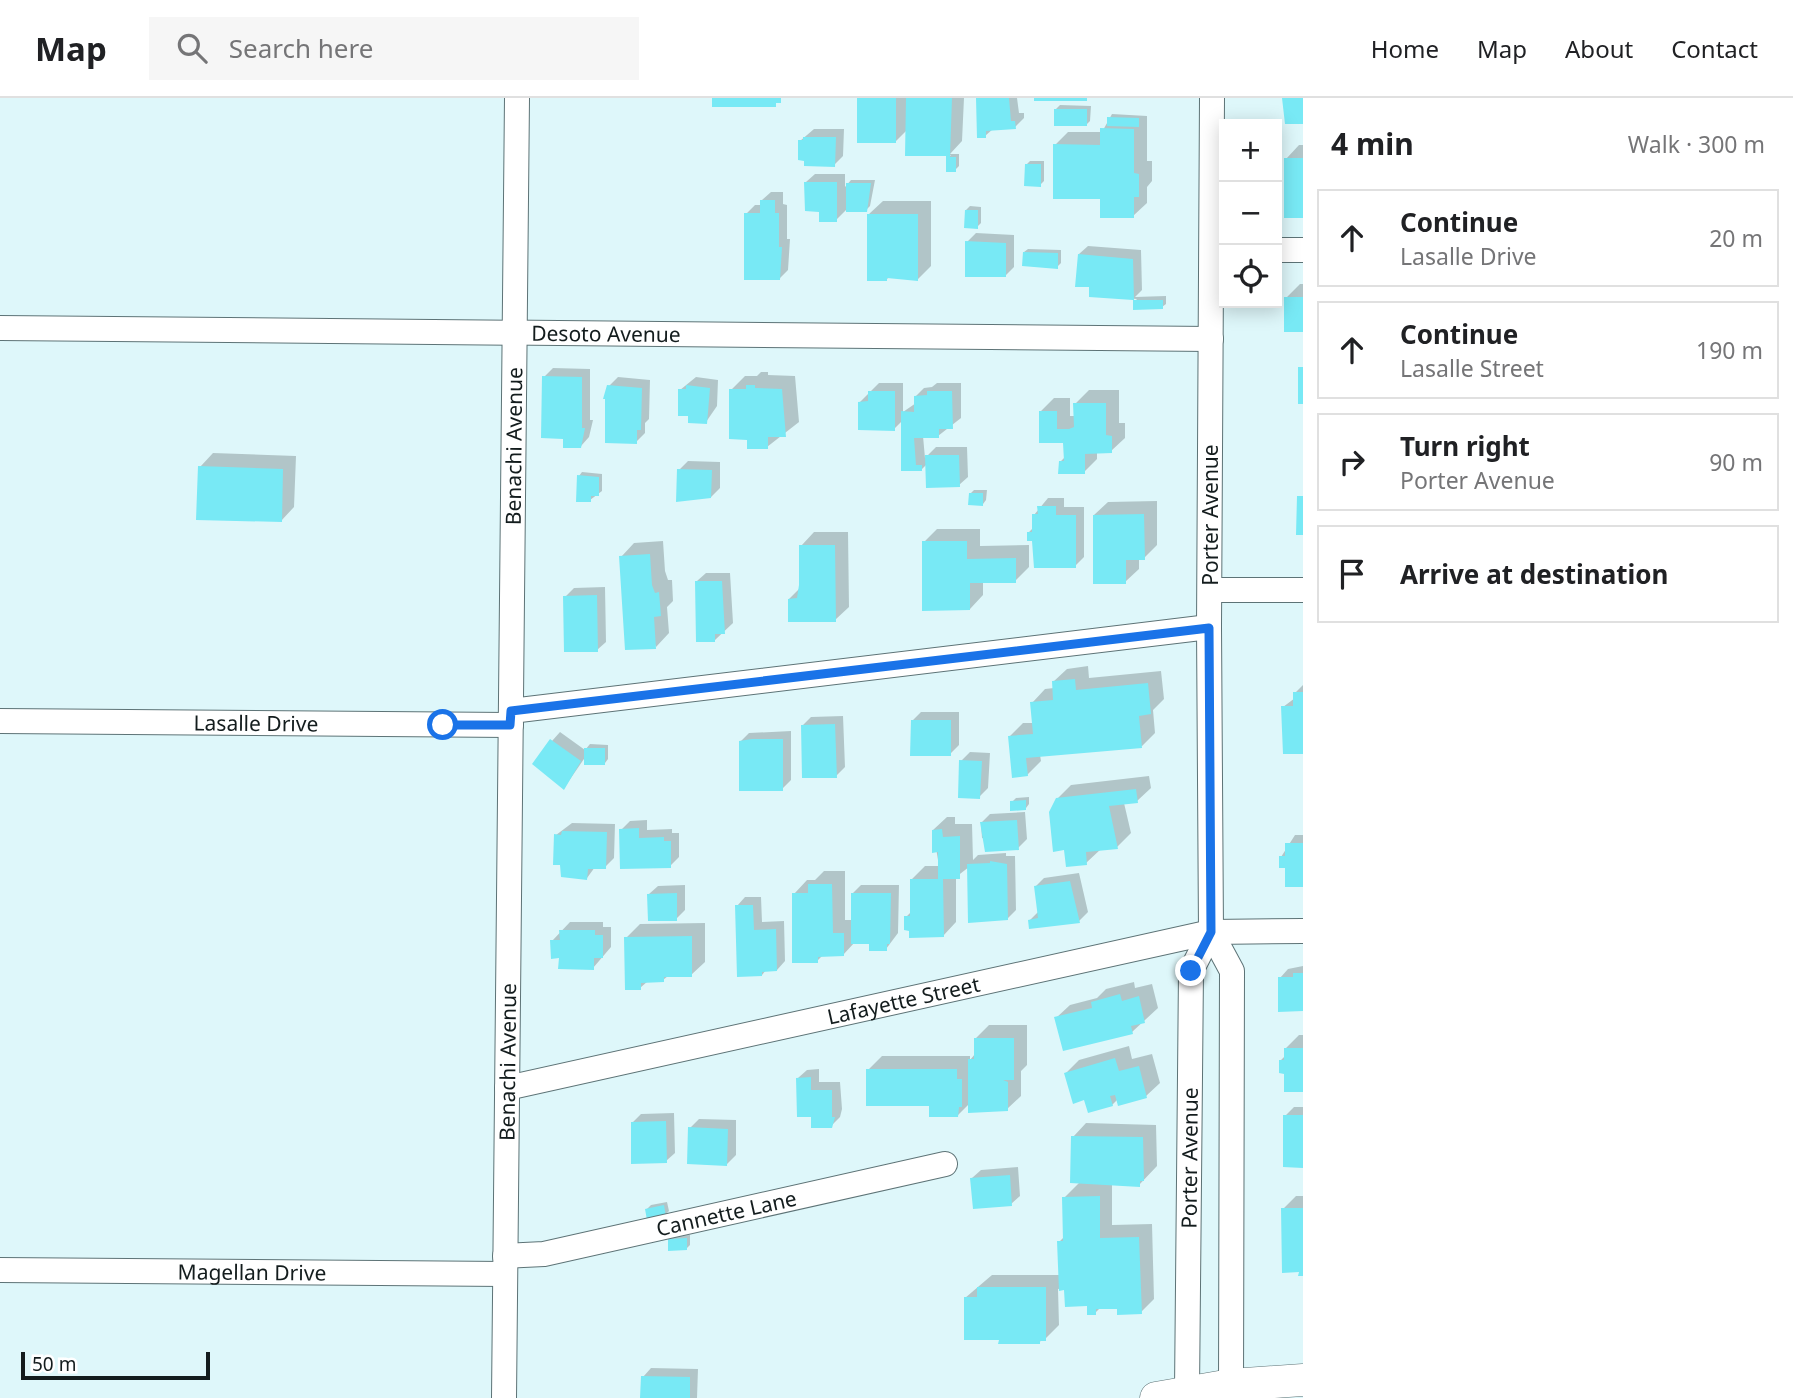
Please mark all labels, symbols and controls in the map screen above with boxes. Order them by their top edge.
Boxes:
search box [149,17,639,80]
text: Map [35,26,107,71]
icon: search [173,29,211,67]
text: Search here [229,30,373,66]
text: Home [1371,32,1439,65]
text: Map [1477,32,1527,65]
text: About [1565,32,1633,65]
text: Contact [1671,32,1758,65]
map controls [1219,119,1282,308]
button: + [1219,119,1282,182]
text: 4 min [1331,123,1414,164]
text: Walk · 300 m [1628,128,1765,160]
button: − [1219,182,1282,245]
text: Continue [1400,204,1518,240]
icon: ahead [1333,219,1371,257]
text: 20 m [1709,222,1763,254]
text: Lasalle Drive [1400,240,1537,272]
button: locate [1219,245,1282,308]
text: Continue [1400,316,1518,352]
street label: Desoto Avenue [531,319,681,348]
icon: ahead [1333,331,1371,369]
text: 190 m [1696,334,1763,366]
text: Lasalle Street [1400,352,1544,384]
street label: Benachi Avenue [499,367,528,525]
text: Turn right [1400,428,1530,464]
icon: right [1333,443,1371,481]
street label: Porter Avenue [1196,444,1224,586]
text: 90 m [1709,446,1763,478]
text: Porter Avenue [1400,464,1555,496]
icon: arrive [1333,555,1371,593]
text: Arrive at destination [1400,556,1669,592]
street label: Lasalle Drive [193,709,318,737]
route start [427,709,458,740]
route end [1175,955,1206,986]
street label: Lafayette Street [824,970,983,1031]
street label: Benachi Avenue [493,983,522,1141]
street label: Porter Avenue [1175,1087,1204,1229]
street label: Cannette Lane [654,1184,799,1242]
street label: Magellan Drive [178,1257,326,1287]
scale bar [21,1349,210,1381]
text: 50 m [32,1351,76,1377]

